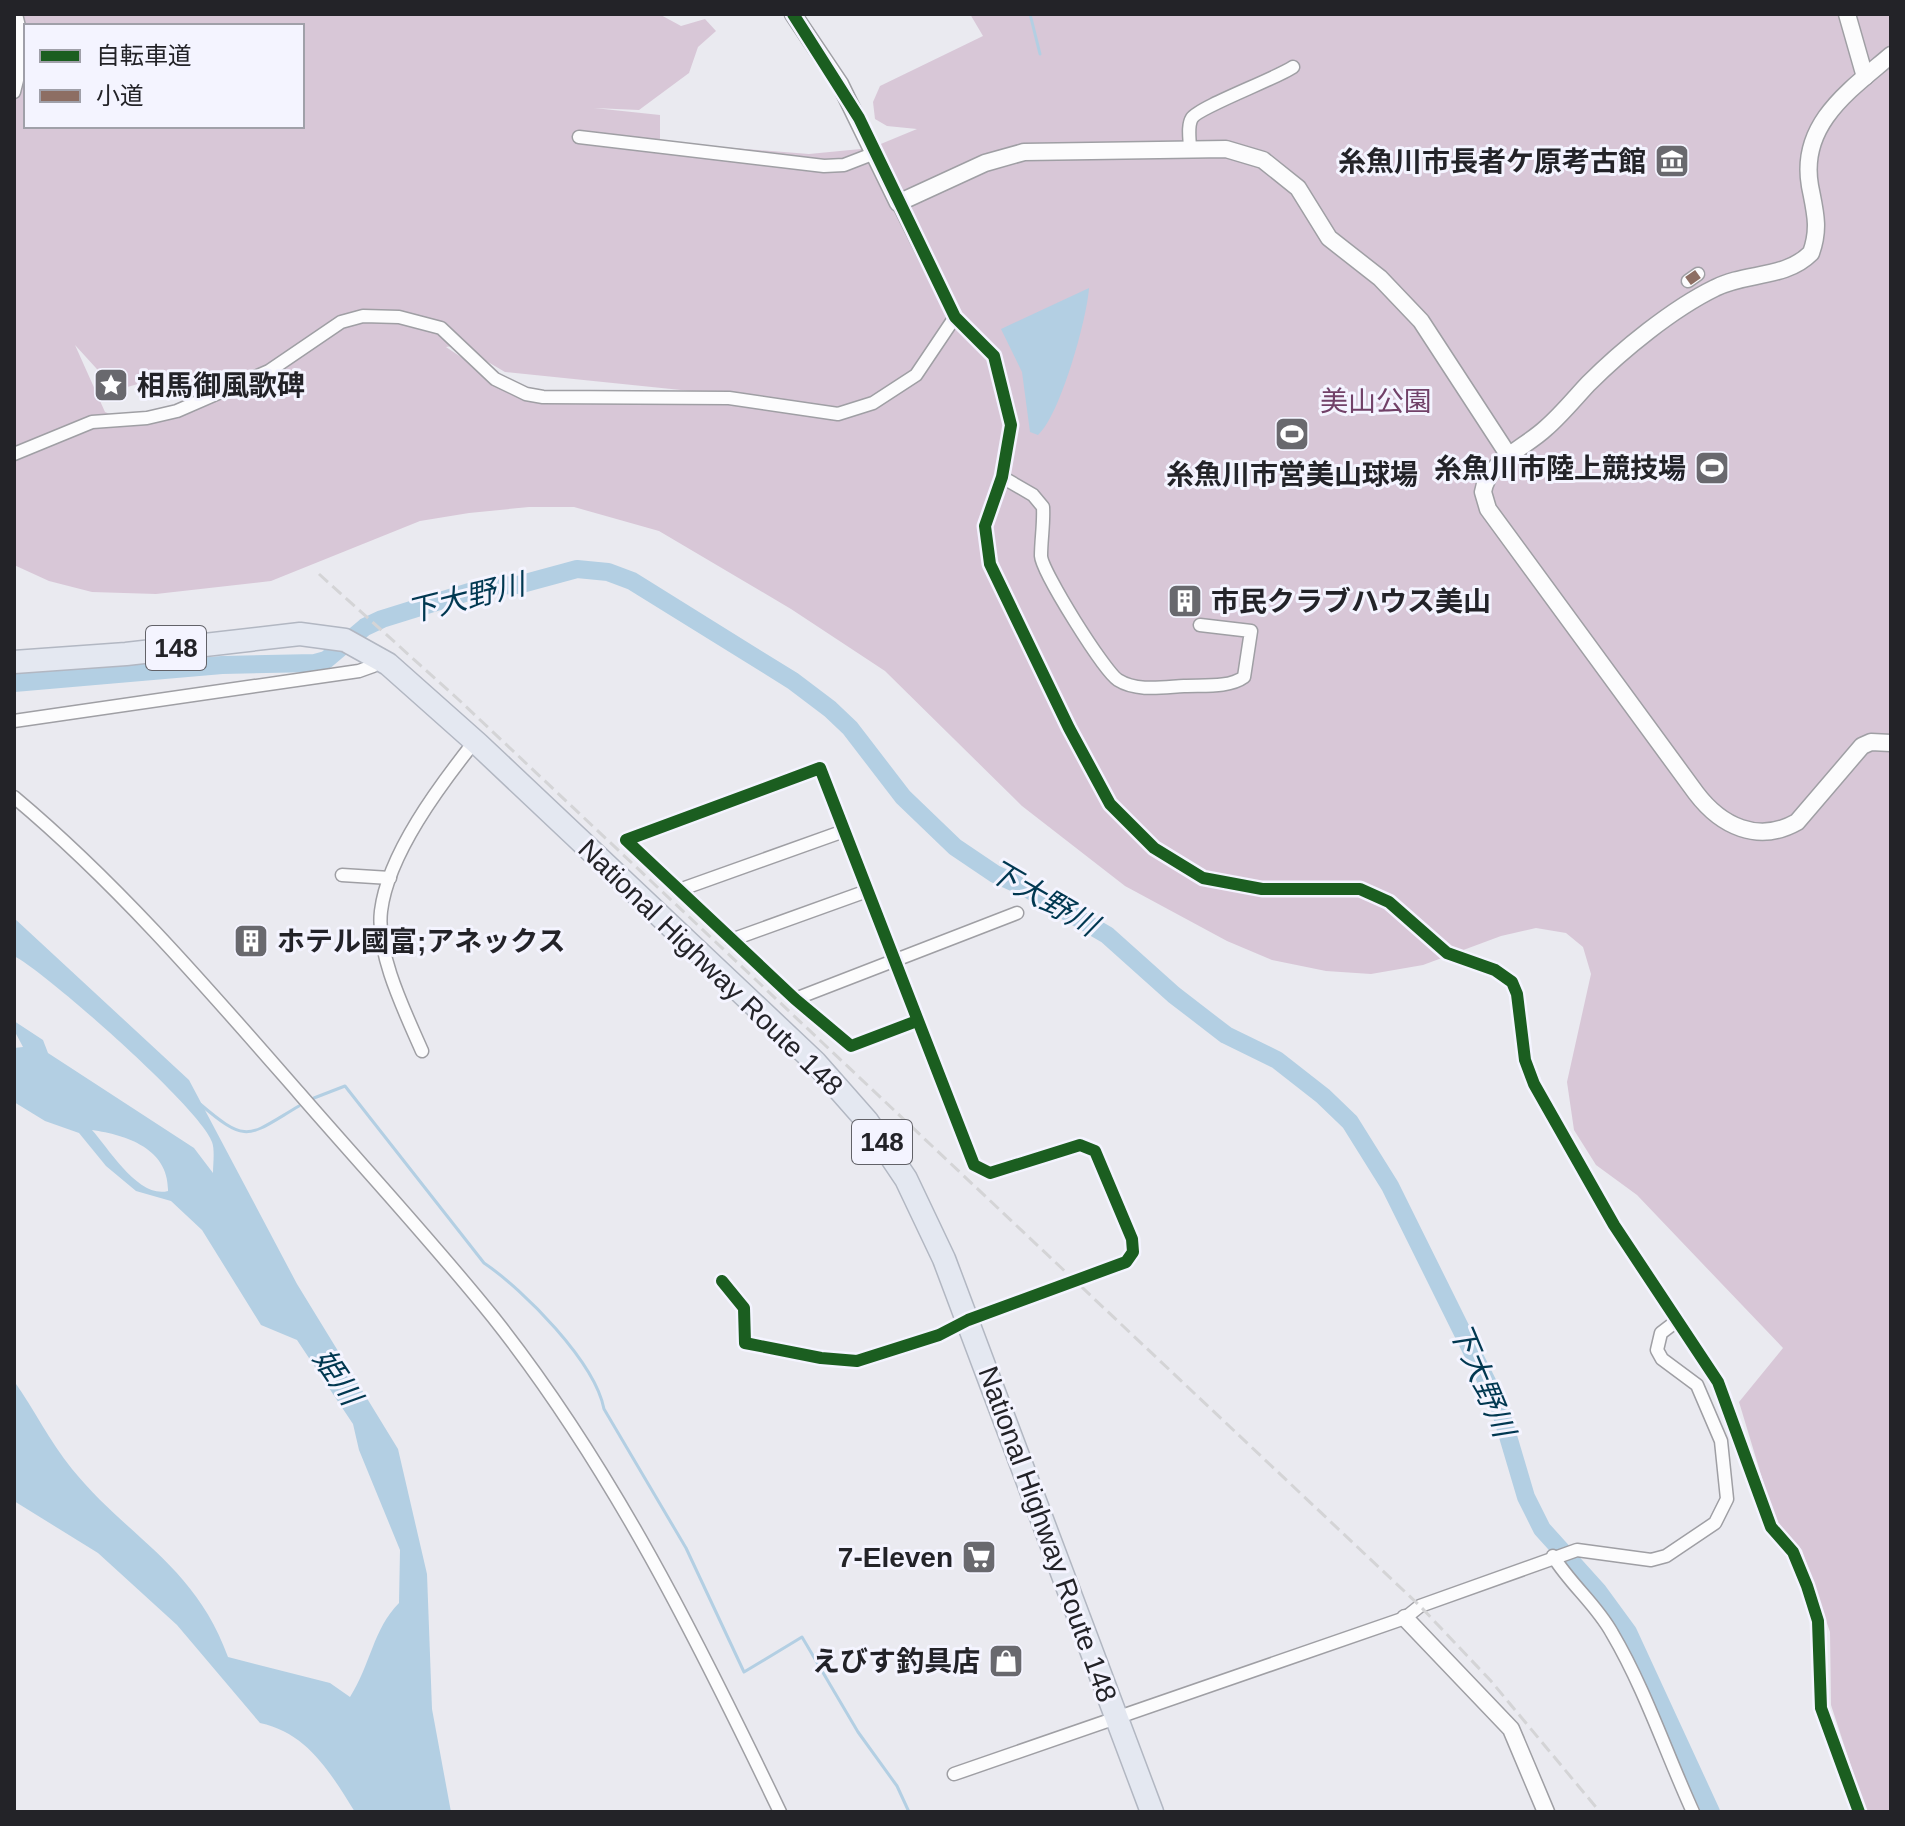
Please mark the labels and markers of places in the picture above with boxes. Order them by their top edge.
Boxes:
museum icon: 糸魚川市長者ケ原考古館 [1653,142,1691,180]
place label: 糸魚川市長者ケ原考古館 [1338,146,1646,177]
place icon: 相馬御風歌碑 [92,366,130,404]
place label: 相馬御風歌碑 [137,370,305,401]
sports icon: 糸魚川市営美山球場 [1273,415,1311,453]
sports icon: 糸魚川市陸上競技場 [1693,449,1731,487]
place label: 糸魚川市陸上競技場 [1434,453,1686,484]
place label: 糸魚川市営美山球場 [1166,459,1418,490]
building icon: 市民クラブハウス美山 [1166,582,1204,620]
place label: 市民クラブハウス美山 [1211,586,1491,617]
building icon: ホテル國富;アネックス [232,922,270,960]
place label: ホテル國富;アネックス [277,926,566,957]
supermarket icon: 7-Eleven [960,1538,998,1576]
place label: 7-Eleven [838,1542,953,1573]
shop icon: えびす釣具店 [987,1642,1025,1680]
place label: えびす釣具店 [812,1646,980,1677]

